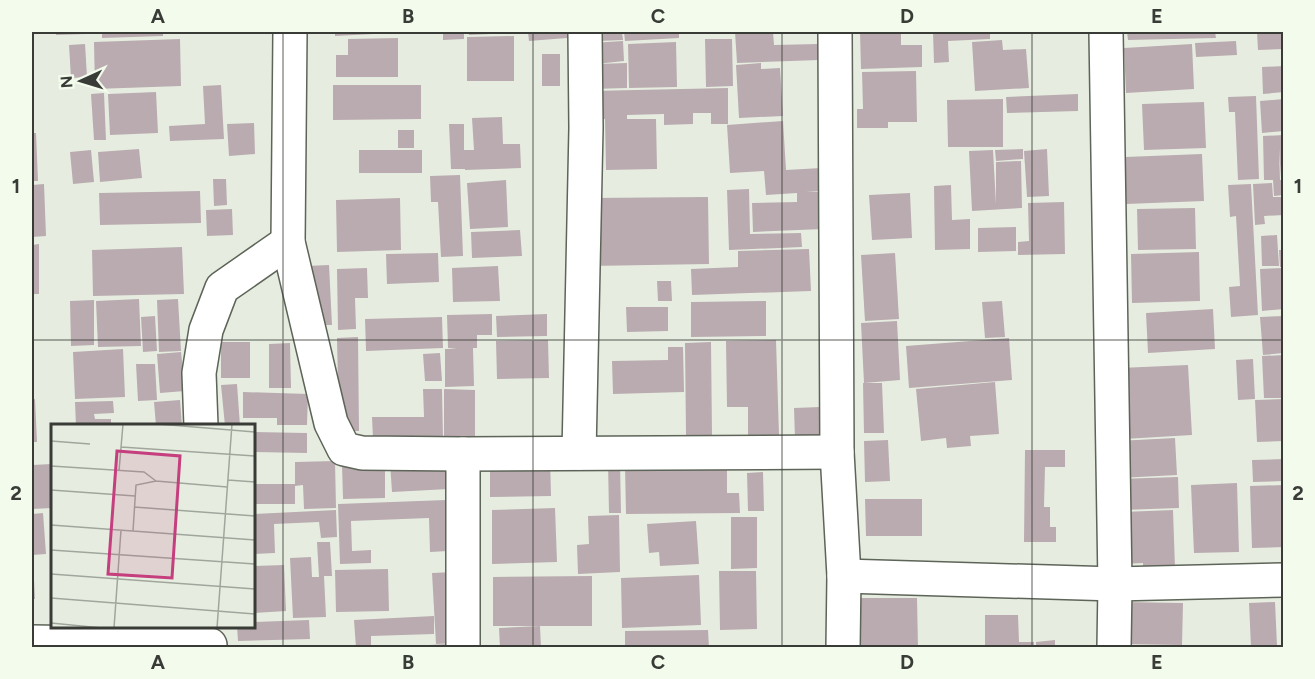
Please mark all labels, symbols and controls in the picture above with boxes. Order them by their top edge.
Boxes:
text: A [151,4,166,28]
text: B [402,4,414,28]
text: C [651,4,665,28]
text: D [900,4,914,28]
text: E [1151,4,1163,28]
north arrow [51,51,111,111]
text: N [57,75,76,89]
text: 1 [12,174,20,198]
text: 1 [1294,174,1302,198]
inset map [51,424,255,628]
text: 2 [10,481,22,505]
text: 2 [1292,481,1304,505]
text: A [151,650,166,674]
text: B [402,650,414,674]
text: C [651,650,665,674]
text: D [900,650,914,674]
text: E [1151,650,1163,674]

